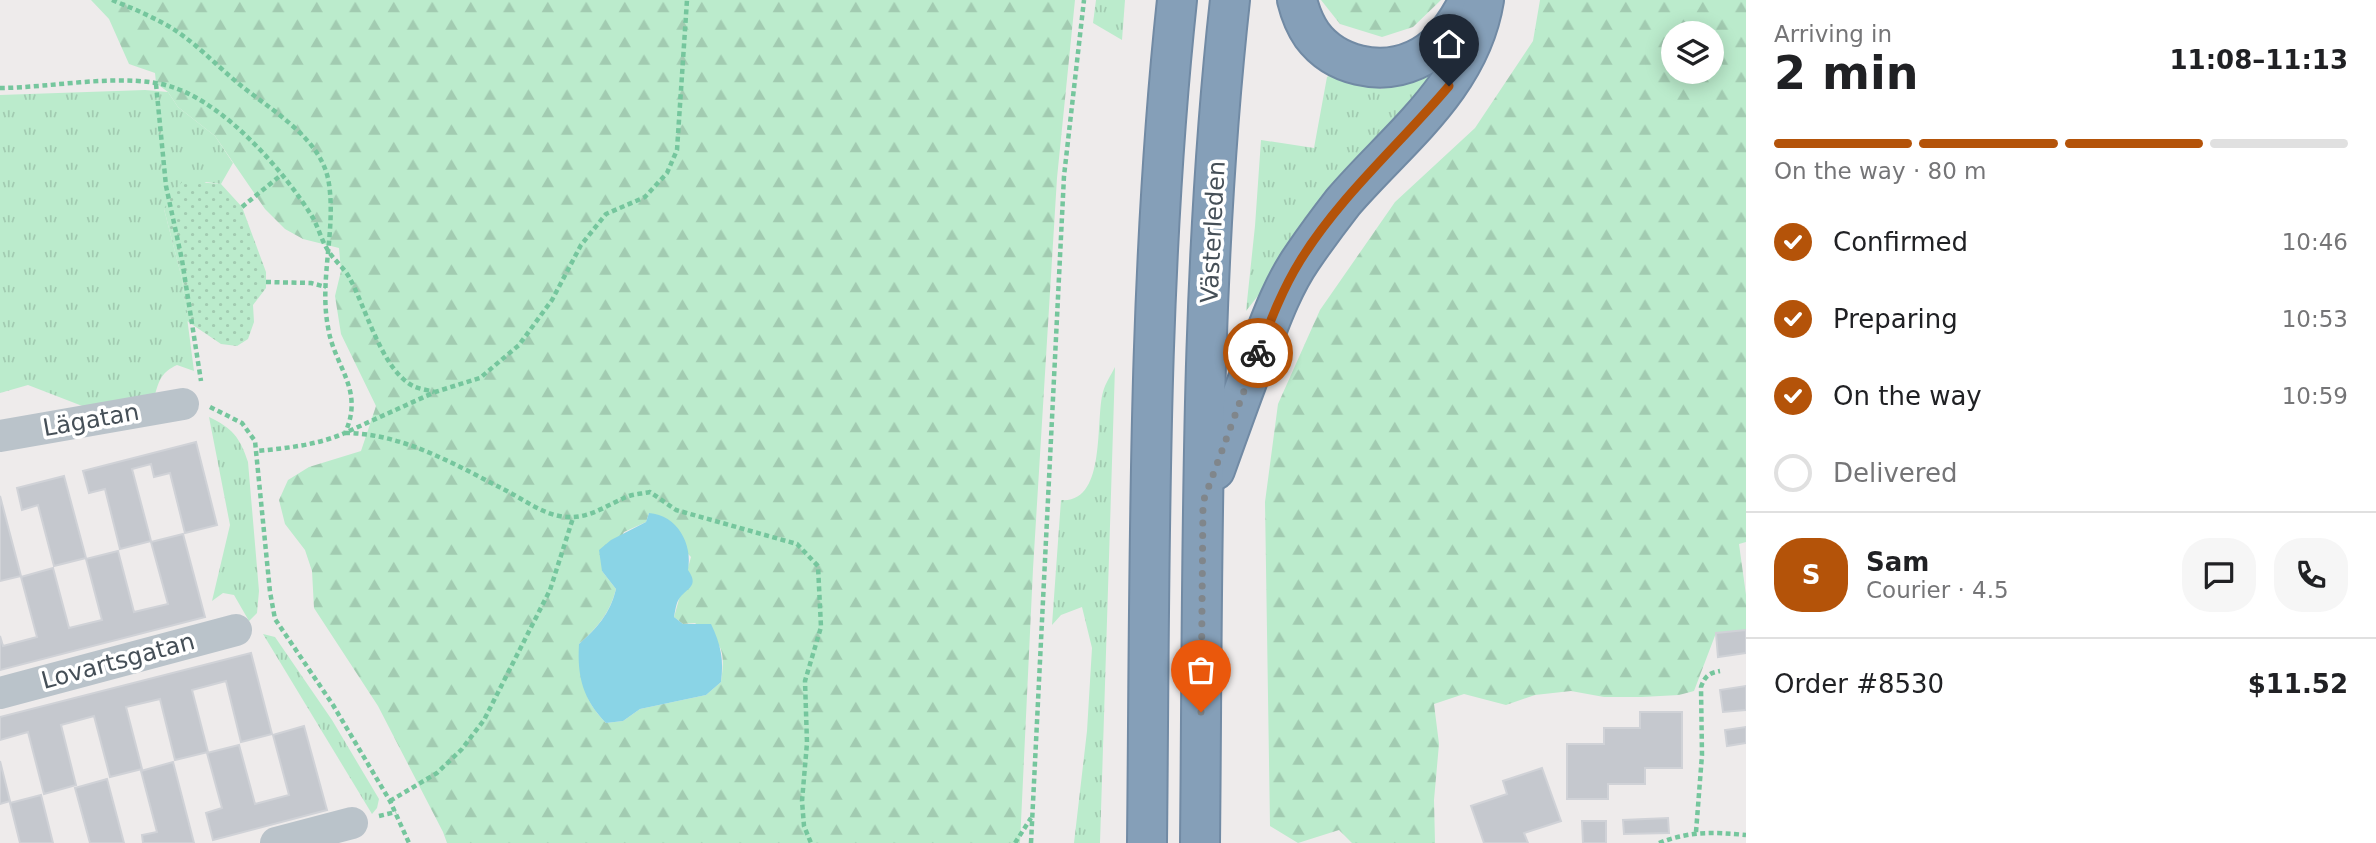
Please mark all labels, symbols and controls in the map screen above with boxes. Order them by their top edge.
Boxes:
pin [1419,14,1479,86]
map controls [1661,21,1724,84]
button: layers [1661,21,1724,84]
text: Arriving in [1774,21,1892,47]
icon: home [1430,25,1468,63]
text: 11:08–11:13 [2169,45,2348,75]
text: 2 min [1774,46,1918,100]
text: On the way · 80 m [1774,158,1986,184]
street label: Västerleden [1195,160,1231,304]
icon: check [1774,223,1812,261]
text: Confirmed [1833,227,1968,257]
text: 10:46 [2282,229,2348,255]
icon: check [1774,300,1812,338]
text: Preparing [1833,304,1958,334]
text: 10:53 [2282,306,2348,332]
courier [1223,318,1293,388]
icon: bike [1239,334,1277,372]
icon: check [1774,377,1812,415]
text: On the way [1833,381,1982,411]
text: 10:59 [2282,383,2348,409]
street label: Lägatan [41,398,141,442]
text: Delivered [1833,458,1957,488]
button: chat [2182,538,2256,612]
button: phone [2274,538,2348,612]
text: Sam [1866,547,1929,577]
text: S [1802,560,1820,590]
text: Courier · 4.5 [1866,577,2009,603]
street label: Lovartsgatan [38,627,198,695]
pin [1171,640,1231,712]
icon: bag [1182,651,1220,689]
text: Order #8530 [1774,669,1944,699]
text: $11.52 [2248,669,2348,699]

